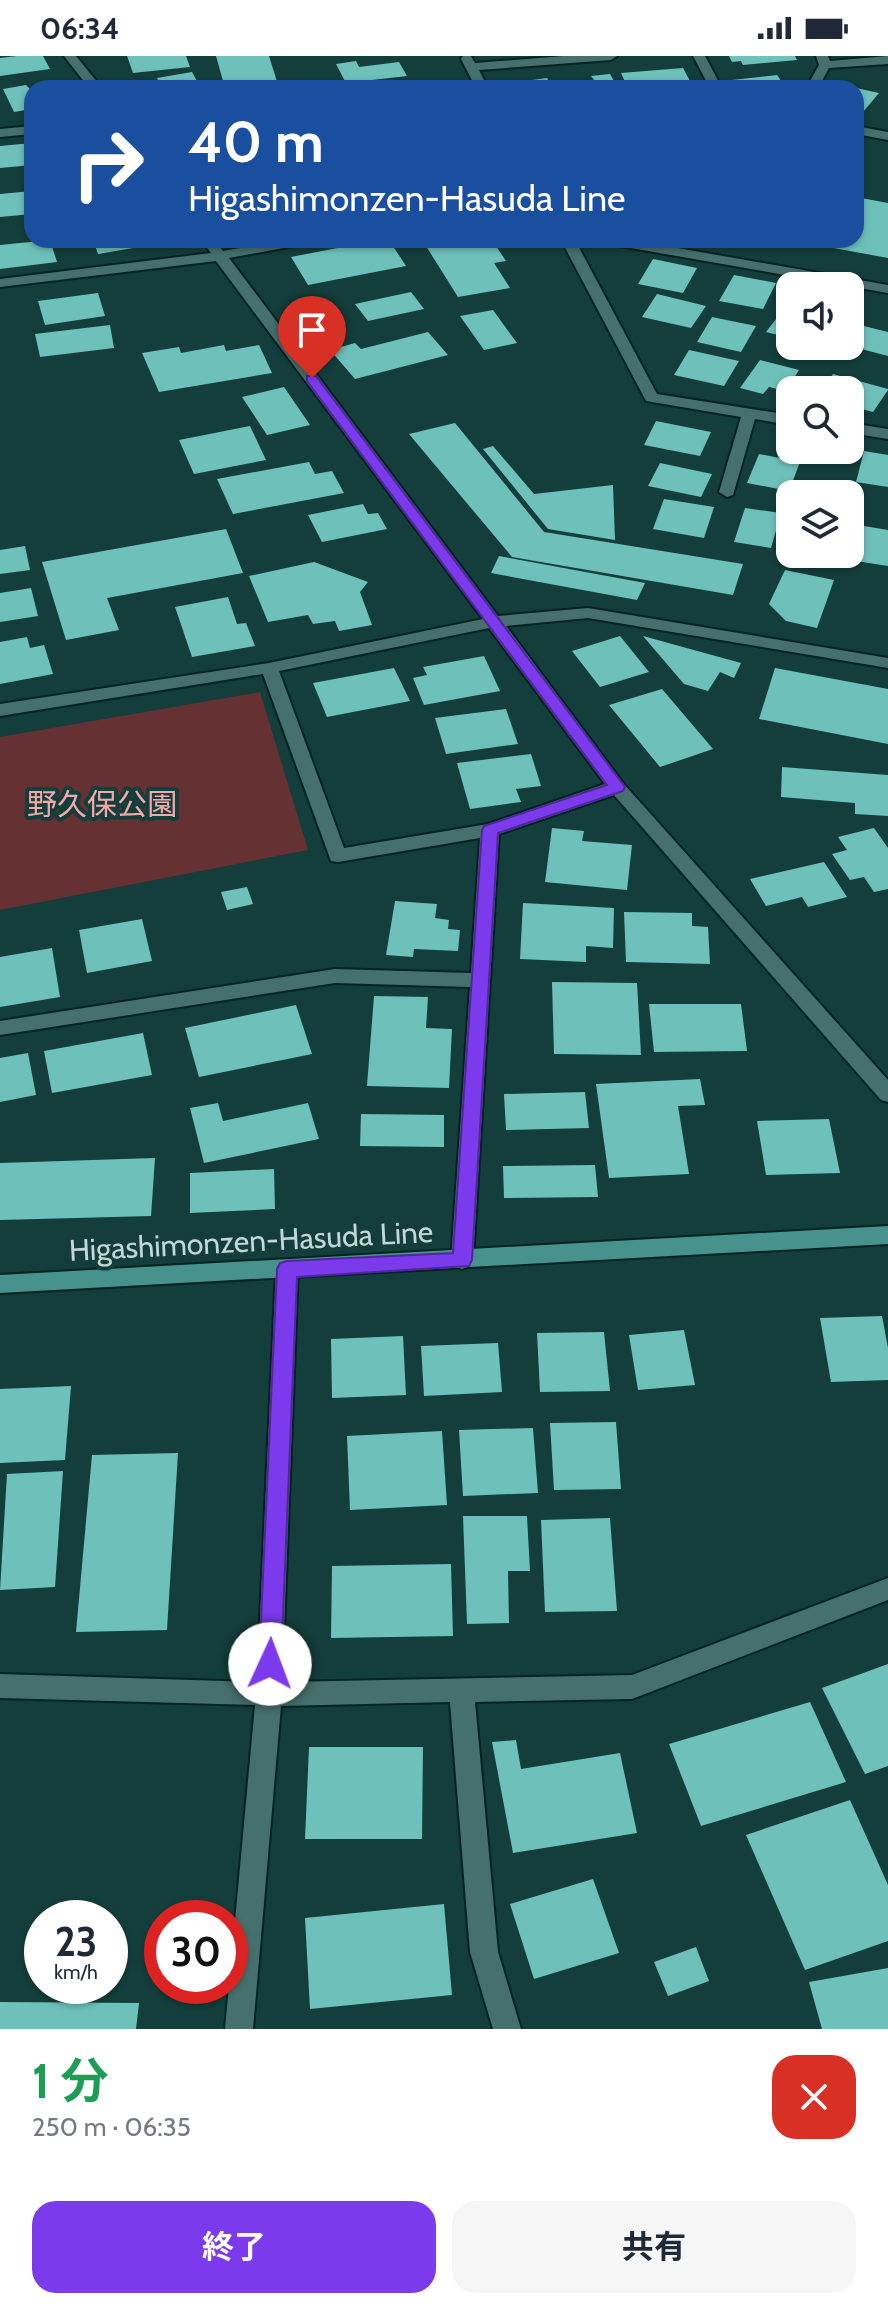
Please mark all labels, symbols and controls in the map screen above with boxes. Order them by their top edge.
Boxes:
text: 06:34 [40,10,120,47]
text: 40 m [188,108,324,176]
icon: right [56,112,160,216]
text: Higashimonzen-Hasuda Line [188,176,626,220]
map controls [776,272,864,568]
button: sound [776,272,864,360]
pin [278,296,346,378]
icon: arrive [290,308,334,352]
button: search [776,376,864,464]
button: layers [776,480,864,568]
park label: 野久保公園 [27,786,177,823]
street label: Higashimonzen-Hasuda Line [68,1213,434,1269]
position arrow [228,1622,312,1706]
speed limit sign: 30 [144,1900,248,2004]
text: 23 [55,1917,97,1966]
text: km/h [54,1960,98,1984]
text: 1 分 [32,2052,109,2110]
button: close [772,2055,856,2139]
text: 250 m · 06:35 [32,2111,191,2143]
button: 終了 [32,2201,436,2293]
button: 共有 [452,2201,856,2293]

